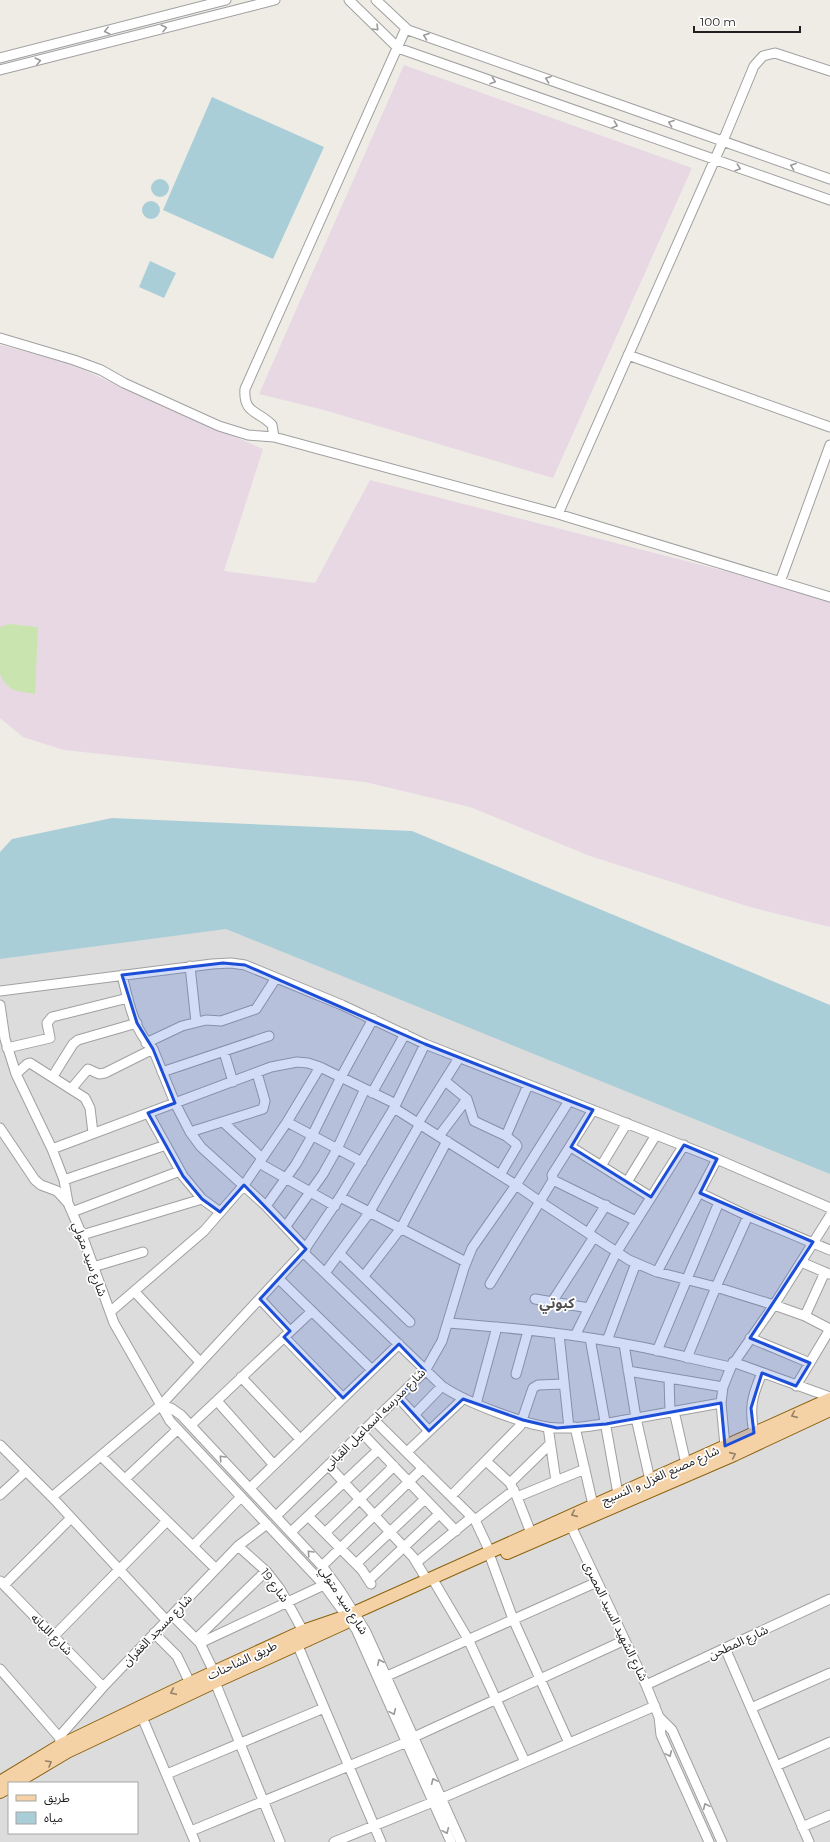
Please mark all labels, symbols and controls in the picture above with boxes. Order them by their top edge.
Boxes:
scale bar [694,8,800,34]
text: 100 m [700,14,736,29]
one-way arrow [372,23,379,31]
one-way arrow [161,25,167,33]
one-way arrow [104,26,110,34]
one-way arrow [422,32,429,41]
one-way arrow [35,57,41,65]
one-way arrow [545,76,552,84]
one-way arrow [489,77,496,85]
one-way arrow [667,119,674,128]
one-way arrow [612,120,619,128]
one-way arrow [734,163,741,172]
one-way arrow [790,163,797,171]
street label: شارع سيد متولي [67,1220,110,1299]
district label: كبوتي [539,1294,575,1314]
street label: شارع مدرسه اسماعيل القبانى [320,1365,430,1475]
one-way arrow [791,1410,799,1418]
street label: شارع مصنع الغزل و النسيج [599,1442,722,1510]
one-way arrow [728,1452,736,1460]
one-way arrow [219,1455,227,1463]
one-way arrow [570,1509,578,1517]
one-way arrow [308,1551,315,1558]
street label: شارع الشهيد السيد المصرى [579,1559,651,1684]
street label: شارع سيد متولي [314,1563,372,1638]
street label: شارع 19 [256,1565,292,1606]
street label: شارع مسجد الغفران [119,1591,196,1670]
street label: شارع اللبانه [27,1610,76,1659]
street label: شارع المطحن [706,1622,771,1664]
street label: طريق الشاحنات [205,1637,280,1684]
one-way arrow [377,1659,385,1667]
one-way arrow [169,1687,177,1695]
one-way arrow [388,1708,396,1715]
one-way arrow [665,1750,673,1757]
one-way arrow [45,1760,52,1767]
one-way arrow [431,1777,439,1785]
legend [8,1782,138,1834]
text: طريق [44,1790,70,1806]
one-way arrow [703,1803,711,1810]
text: مياه [44,1810,63,1825]
one-way arrow [441,1827,449,1834]

